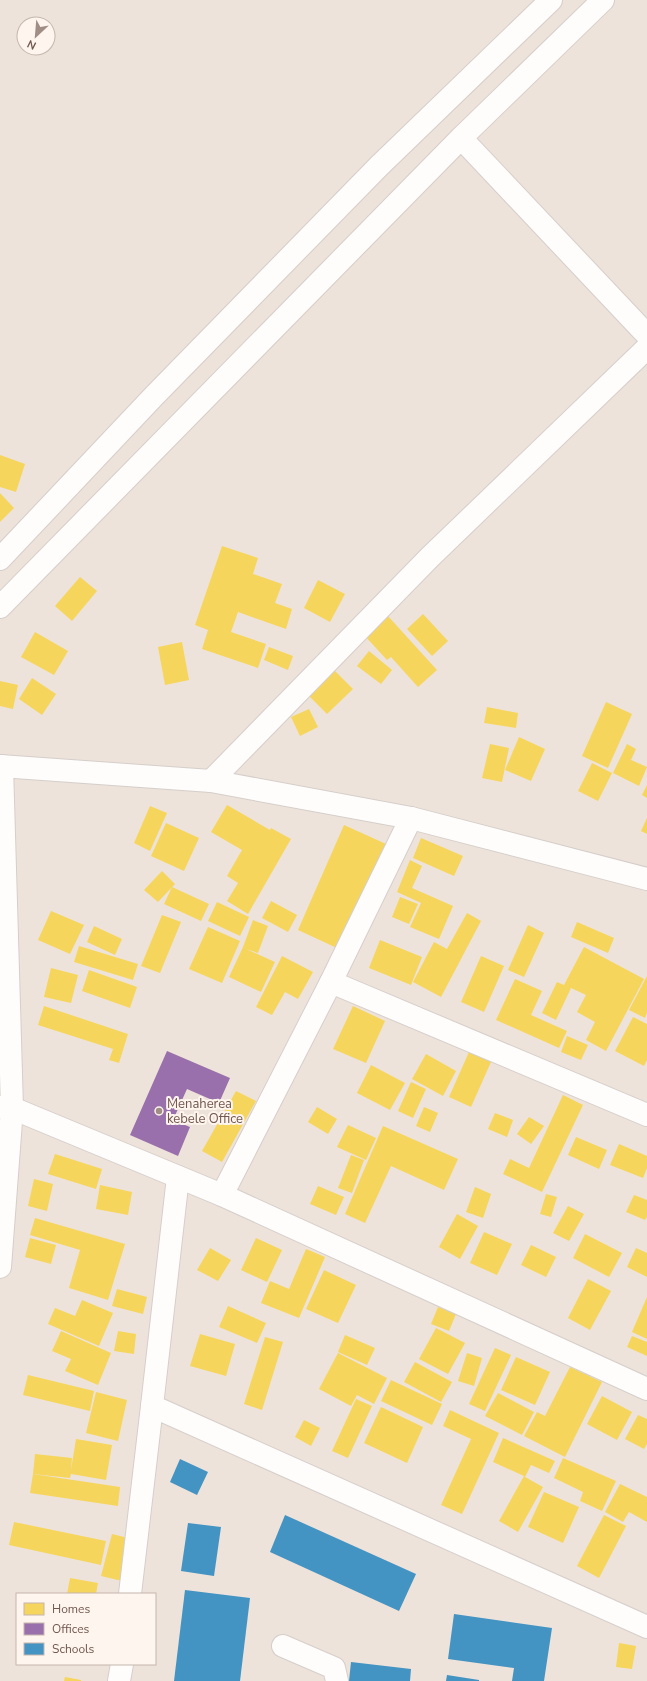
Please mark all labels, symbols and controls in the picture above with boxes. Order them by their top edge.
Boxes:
north arrow [16,16,56,56]
text: N [25,36,39,53]
place label: Menaherea kebele Office [167,1095,243,1128]
marker: Menaherea kebele Office [154,1106,164,1116]
legend [16,1593,156,1665]
text: Homes [52,1601,90,1617]
text: Offices [52,1621,90,1637]
text: Schools [52,1641,95,1657]

